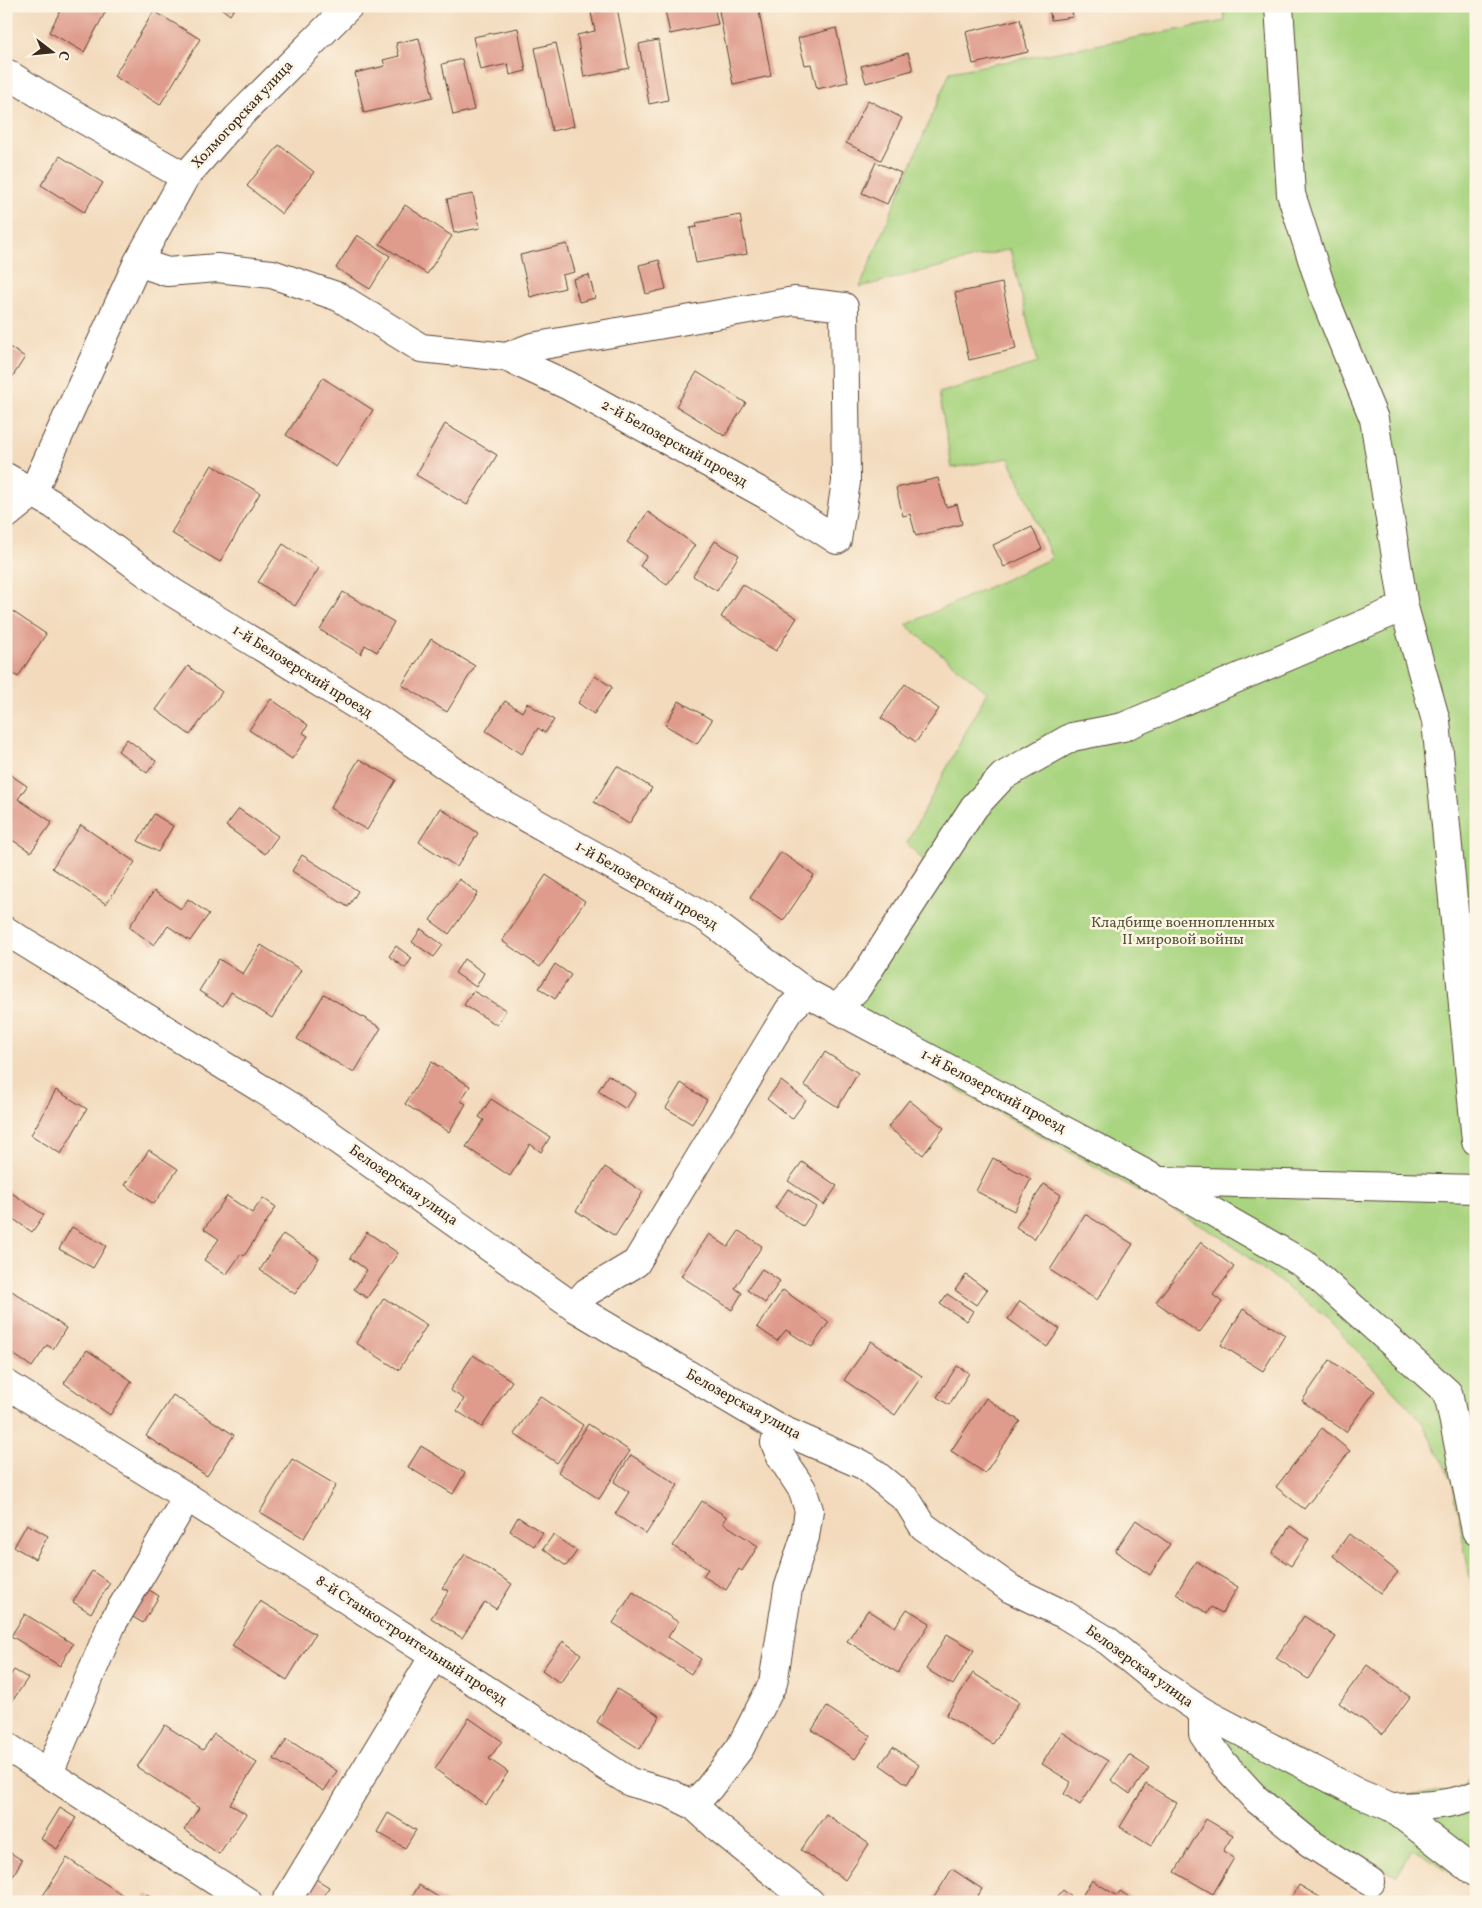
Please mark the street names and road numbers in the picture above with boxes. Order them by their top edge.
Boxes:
street label: Холмогорская улица [187,56,299,174]
street label: 2-й Белозерский проезд [597,395,751,493]
street label: 1-й Белозерский проезд [228,620,377,724]
street label: 1-й Белозерский проезд [571,836,722,936]
street label: 1-й Белозерский проезд [917,1045,1070,1140]
street label: Белозерская улица [344,1140,462,1232]
street label: Белозерская улица [681,1365,805,1445]
street label: 8-й Станкостроительный проезд [311,1571,511,1711]
street label: Белозерская улица [1081,1621,1197,1713]

